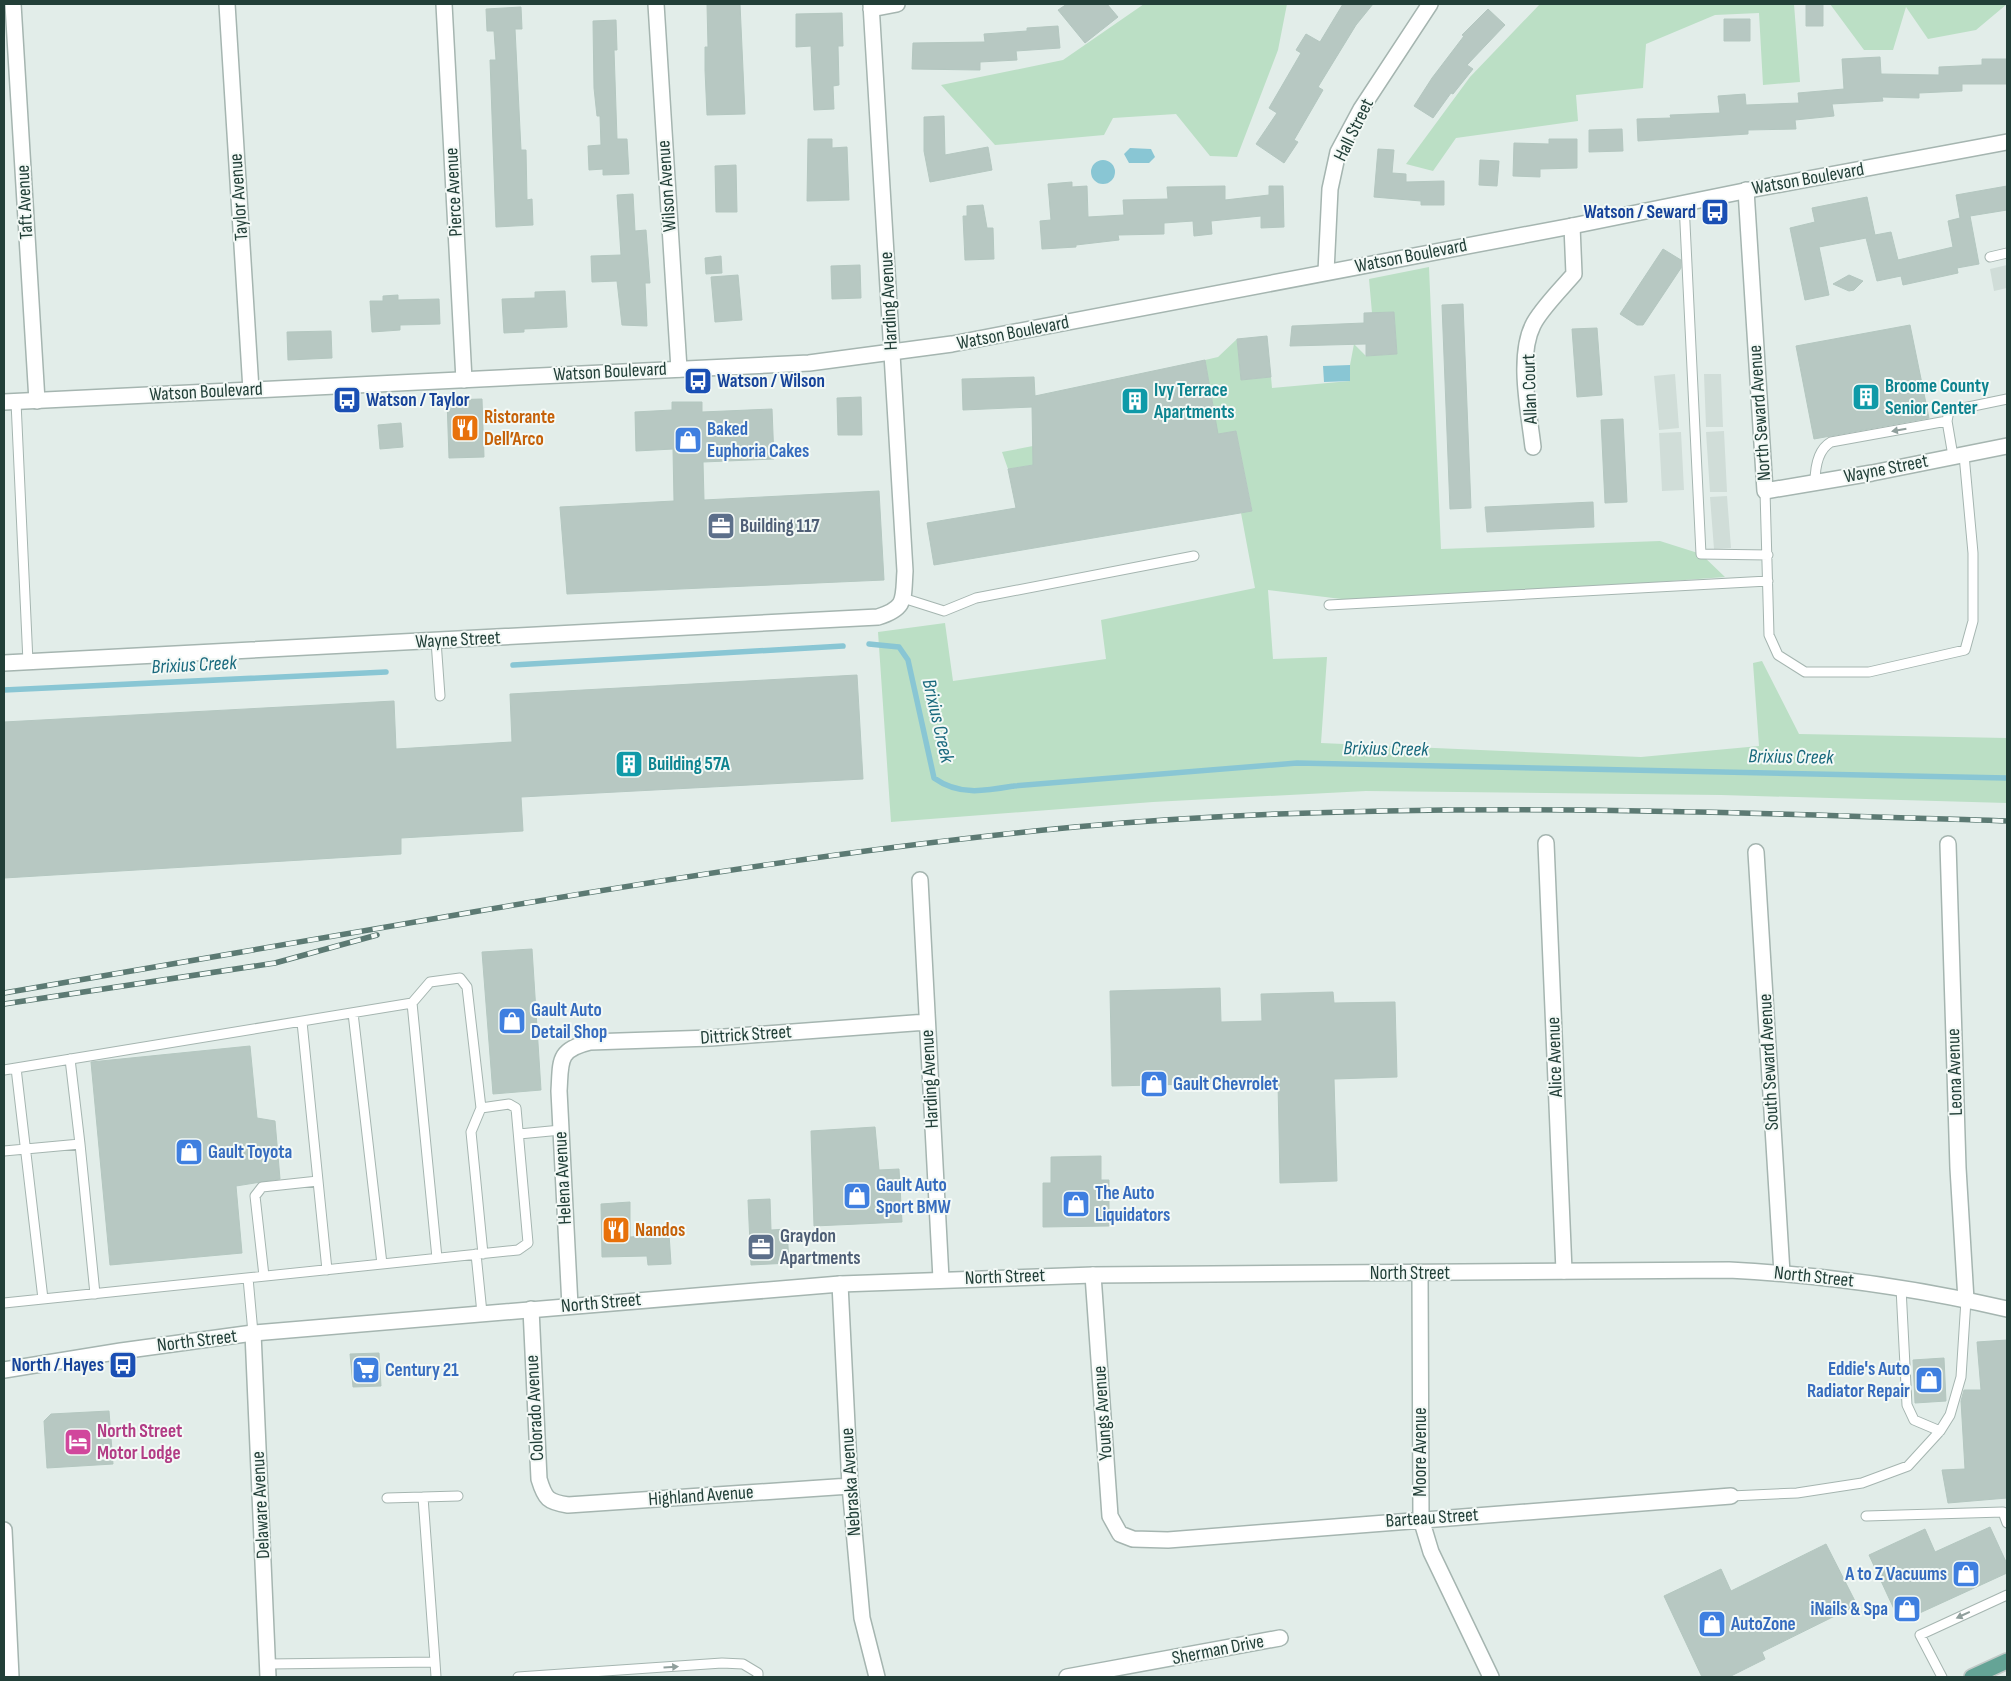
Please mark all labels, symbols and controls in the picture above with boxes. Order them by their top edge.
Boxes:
street label: Hall Street [1329,95,1379,165]
street label: Wilson Avenue [652,139,682,233]
street label: Pierce Avenue [440,147,468,237]
street label: Taylor Avenue [224,153,254,241]
street label: Watson Boulevard [1750,158,1866,200]
street label: Taft Avenue [12,164,38,240]
bus stop icon: Watson / Seward [1700,197,1730,227]
place label: Watson / Seward [1583,201,1696,224]
street label: Watson Boulevard [1353,234,1469,278]
street label: Harding Avenue [875,251,903,351]
street label: Watson Boulevard [955,311,1071,355]
street label: North Seward Avenue [1744,344,1776,482]
street label: Allan Court [1517,353,1543,426]
street label: Watson Boulevard [553,358,667,386]
bus stop icon: Watson / Wilson [683,366,713,396]
place label: Watson / Wilson [717,370,825,393]
place label: Broome County Senior Center [1885,375,1989,420]
street label: Watson Boulevard [149,378,263,406]
place label: Ivy Terrace Apartments [1153,379,1235,424]
building icon: Broome County Senior Center [1851,382,1881,412]
bus stop icon: Watson / Taylor [332,385,362,415]
building icon: Ivy Terrace Apartments [1120,386,1150,416]
place label: Watson / Taylor [366,389,470,412]
place label: Ristorante Dell’Arco [484,406,555,451]
restaurant icon: Ristorante Dell’Arco [450,413,480,443]
place label: Baked Euphoria Cakes [707,418,809,463]
shop icon: Baked Euphoria Cakes [673,425,703,455]
one-way arrow [1891,426,1907,434]
street label: Wayne Street [1842,450,1930,488]
office icon: Building 117 [706,511,736,541]
place label: Building 117 [740,515,820,538]
street label: Wayne Street [415,626,501,654]
water label: Brixius Creek [151,651,238,679]
water label: Brixius Creek [917,677,959,766]
water label: Brixius Creek [1343,736,1429,762]
water label: Brixius Creek [1748,744,1834,770]
building icon: Building 57A [614,749,644,779]
place label: Building 57A [648,753,731,776]
street label: South Seward Avenue [1754,993,1784,1131]
place label: Gault Auto Detail Shop [531,999,607,1044]
shop icon: Gault Auto Detail Shop [497,1006,527,1036]
street label: Alice Avenue [1542,1016,1568,1099]
street label: Dittrick Street [700,1020,793,1050]
street label: Leona Avenue [1942,1028,1968,1116]
street label: Harding Avenue [916,1029,944,1129]
shop icon: Gault Chevrolet [1139,1069,1169,1099]
place label: Gault Chevrolet [1173,1073,1278,1096]
street label: Helena Avenue [549,1131,577,1225]
shop icon: Gault Toyota [174,1137,204,1167]
place label: Gault Toyota [208,1141,292,1164]
place label: Gault Auto Sport BMW [876,1174,952,1219]
shop icon: Gault Auto Sport BMW [842,1181,872,1211]
place label: The Auto Liquidators [1095,1182,1170,1227]
shop icon: The Auto Liquidators [1061,1189,1091,1219]
restaurant icon: Nandos [601,1215,631,1245]
place label: Nandos [635,1219,685,1242]
place label: Graydon Apartments [779,1225,861,1270]
office icon: Graydon Apartments [746,1232,776,1262]
street label: North Street [1773,1261,1855,1293]
street label: North Street [1370,1262,1450,1285]
street label: North Street [964,1264,1046,1290]
street label: North Street [560,1288,642,1318]
street label: North Street [156,1325,238,1357]
bus stop icon: North / Hayes [108,1350,138,1380]
place label: North / Hayes [12,1354,104,1377]
street label: Colorado Avenue [521,1354,549,1462]
supermarket icon: Century 21 [351,1355,381,1385]
place label: Eddie's Auto Radiator Repair [1807,1358,1910,1403]
place label: Century 21 [385,1359,459,1382]
street label: Youngs Avenue [1088,1365,1118,1461]
shop icon: Eddie's Auto Radiator Repair [1914,1365,1944,1395]
street label: Moore Avenue [1409,1407,1432,1497]
place label: North Street Motor Lodge [97,1420,182,1465]
hotel icon: North Street Motor Lodge [63,1427,93,1457]
street label: Nebraska Avenue [836,1427,866,1537]
street label: Delaware Avenue [247,1451,275,1559]
street label: Highland Avenue [648,1481,754,1511]
street label: Barteau Street [1385,1503,1479,1533]
shop icon: A to Z Vacuums [1951,1559,1981,1589]
place label: A to Z Vacuums [1844,1563,1947,1586]
shop icon: iNails & Spa [1892,1594,1922,1624]
place label: iNails & Spa [1811,1598,1888,1621]
shop icon: AutoZone [1697,1609,1727,1639]
one-way arrow [1956,1612,1970,1620]
place label: AutoZone [1730,1613,1796,1636]
street label: Sherman Drive [1170,1630,1266,1670]
one-way arrow [664,1662,680,1670]

